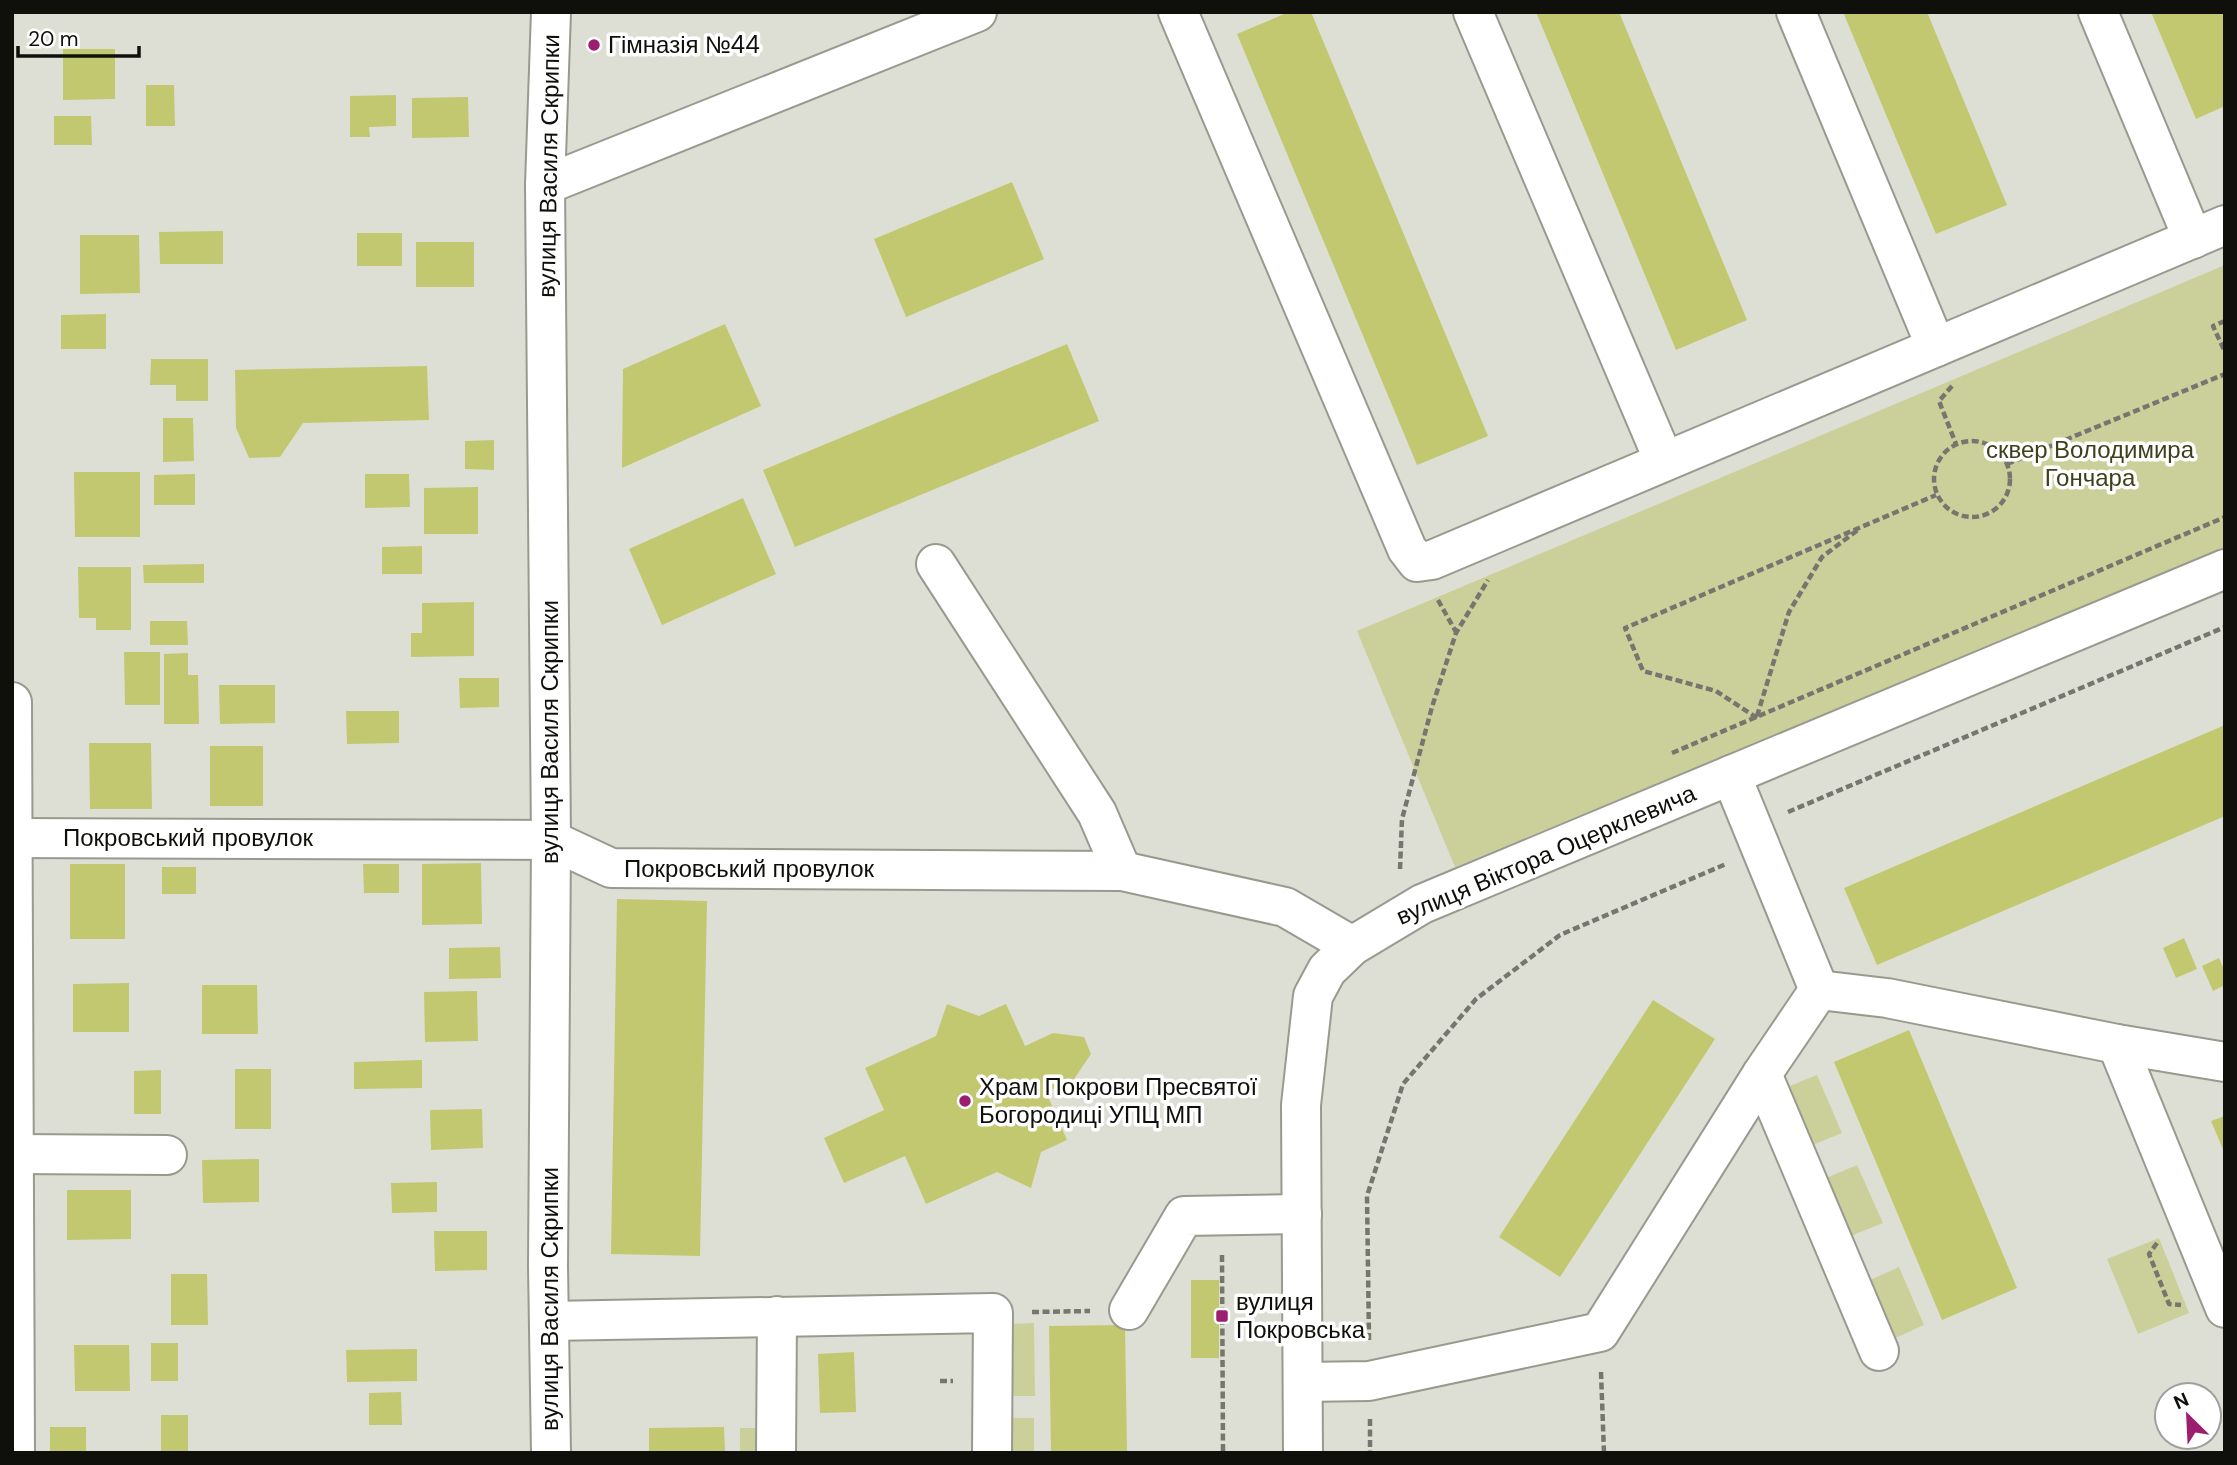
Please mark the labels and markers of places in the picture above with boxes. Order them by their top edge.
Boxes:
place label: Гімназія №44 [608,29,760,60]
marker: Гімназія №44 [586,37,602,53]
place label: Храм Покрови Пресвятої Богородиці УПЦ МП [979,1071,1257,1130]
marker: Храм Покрови Пресвятої Богородиці УПЦ МП [957,1093,973,1109]
place label: вулиця Покровська [1236,1286,1366,1345]
marker: вулиця Покровська [1214,1308,1230,1324]

